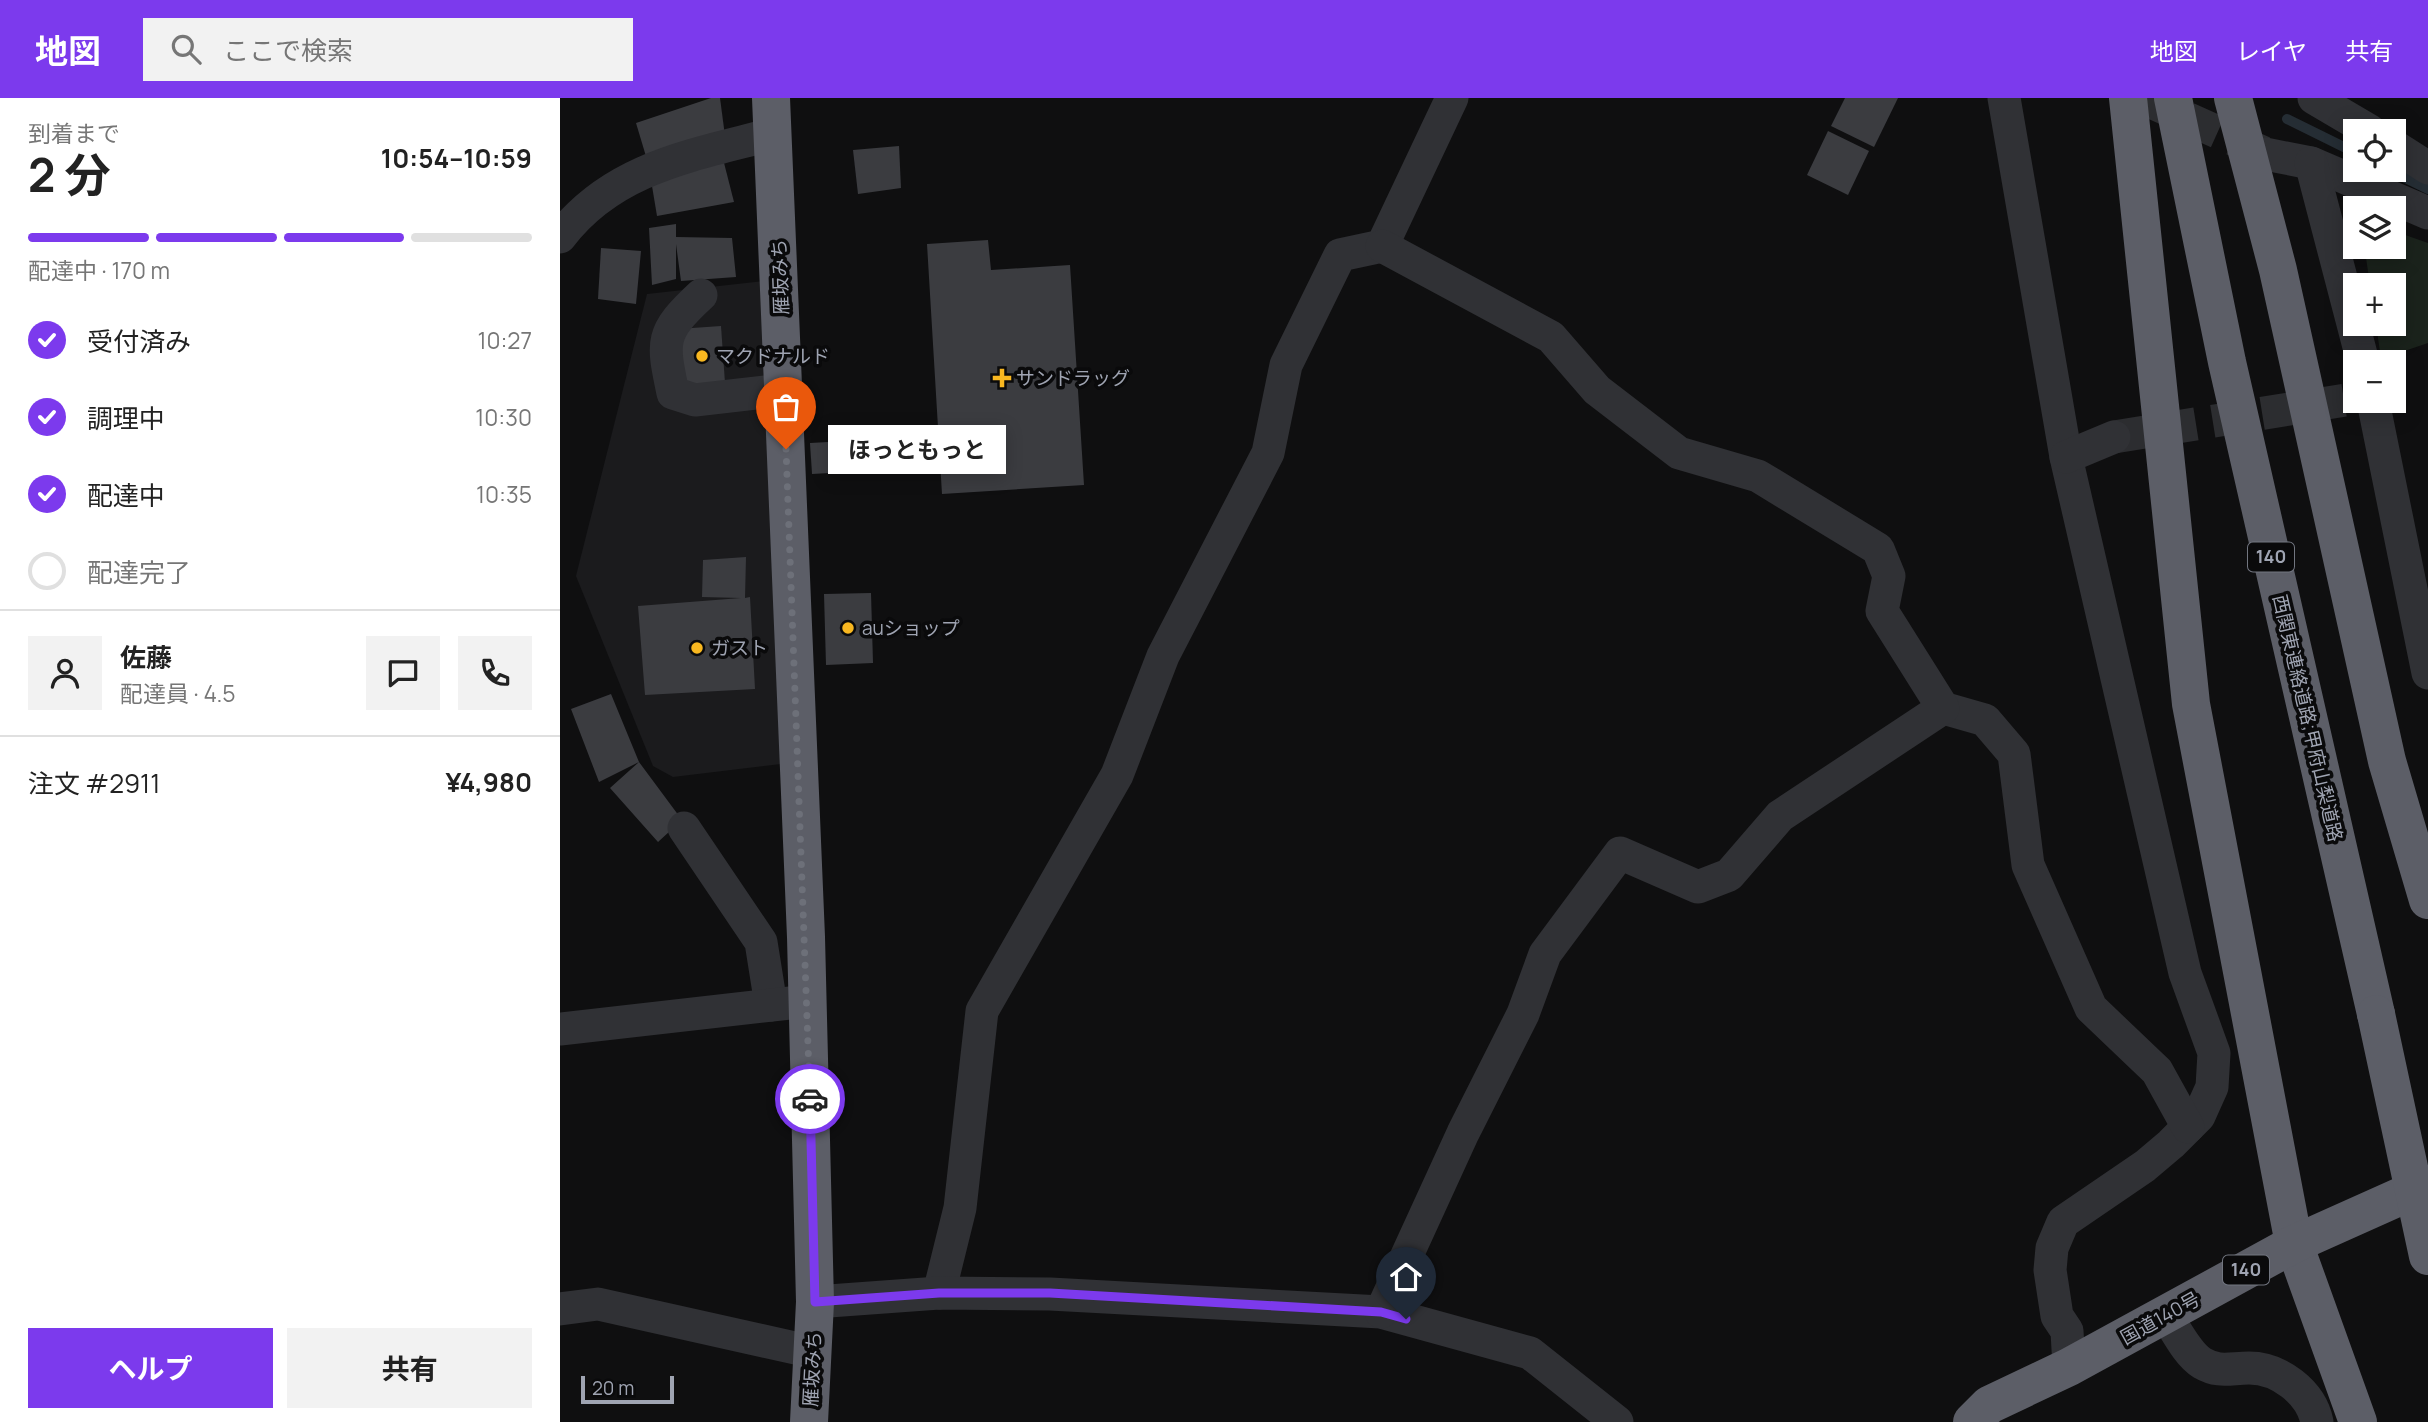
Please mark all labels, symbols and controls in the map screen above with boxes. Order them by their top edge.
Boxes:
search box [143,18,633,81]
text: 地図 [35,28,101,73]
icon: search [167,30,205,68]
text: ここで検索 [223,32,353,68]
text: 地図 [2150,34,2198,67]
text: レイヤ [2236,34,2307,67]
text: 共有 [2345,34,2393,67]
text: 到着まで [28,117,120,149]
map controls [2343,119,2406,413]
button: locate [2343,119,2406,182]
text: 10:54–10:59 [381,140,532,176]
text: 2 分 [28,143,111,206]
button: layers [2343,196,2406,259]
street label: 雁坂みち [766,239,794,315]
text: 配達中 · 170 m [28,254,170,286]
button: + [2343,273,2406,336]
icon: check [28,321,66,359]
text: 受付済み [87,323,191,359]
text: 10:27 [477,324,532,356]
place label: マクドナルド [716,343,830,369]
marker: マクドナルド [694,348,710,364]
button: − [2343,350,2406,413]
place label: サンドラッグ [1016,365,1130,391]
marker: サンドラッグ [994,370,1010,386]
pin [756,377,816,449]
icon: bag [767,388,805,426]
icon: check [28,398,66,436]
text: 調理中 [87,400,165,436]
text: 10:30 [475,401,532,433]
callout: ほっともっと [828,424,1006,474]
text: ほっともっと [848,433,986,465]
icon: check [28,475,66,513]
text: 配達中 [87,477,165,513]
text: 10:35 [476,478,532,510]
road number: 140 [2248,542,2294,572]
text: 配達完了 [87,554,191,590]
street label: 西関東連絡道路;甲府山梨道路 [2267,592,2349,844]
place label: auショップ [862,615,960,641]
marker: auショップ [840,620,856,636]
place label: ガスト [711,635,768,661]
button: person [28,636,102,710]
button: chat [366,636,440,710]
button: phone [458,636,532,710]
text: 佐藤 [120,639,172,675]
marker: ガスト [689,640,705,656]
text: 配達員 · 4.5 [120,677,236,709]
text: ¥4,980 [446,764,532,800]
text: 注文 #2911 [28,765,160,801]
courier [775,1064,845,1134]
icon: car [791,1080,829,1118]
pin [1376,1247,1436,1319]
road number: 140 [2223,1255,2269,1284]
icon: home [1387,1258,1425,1296]
street label: 国道140号 [2116,1285,2204,1351]
button: ヘルプ [28,1328,273,1408]
button: 共有 [287,1328,532,1408]
street label: 雁坂みち [797,1330,827,1408]
scale bar [581,1373,674,1405]
text: 20 m [592,1375,634,1401]

